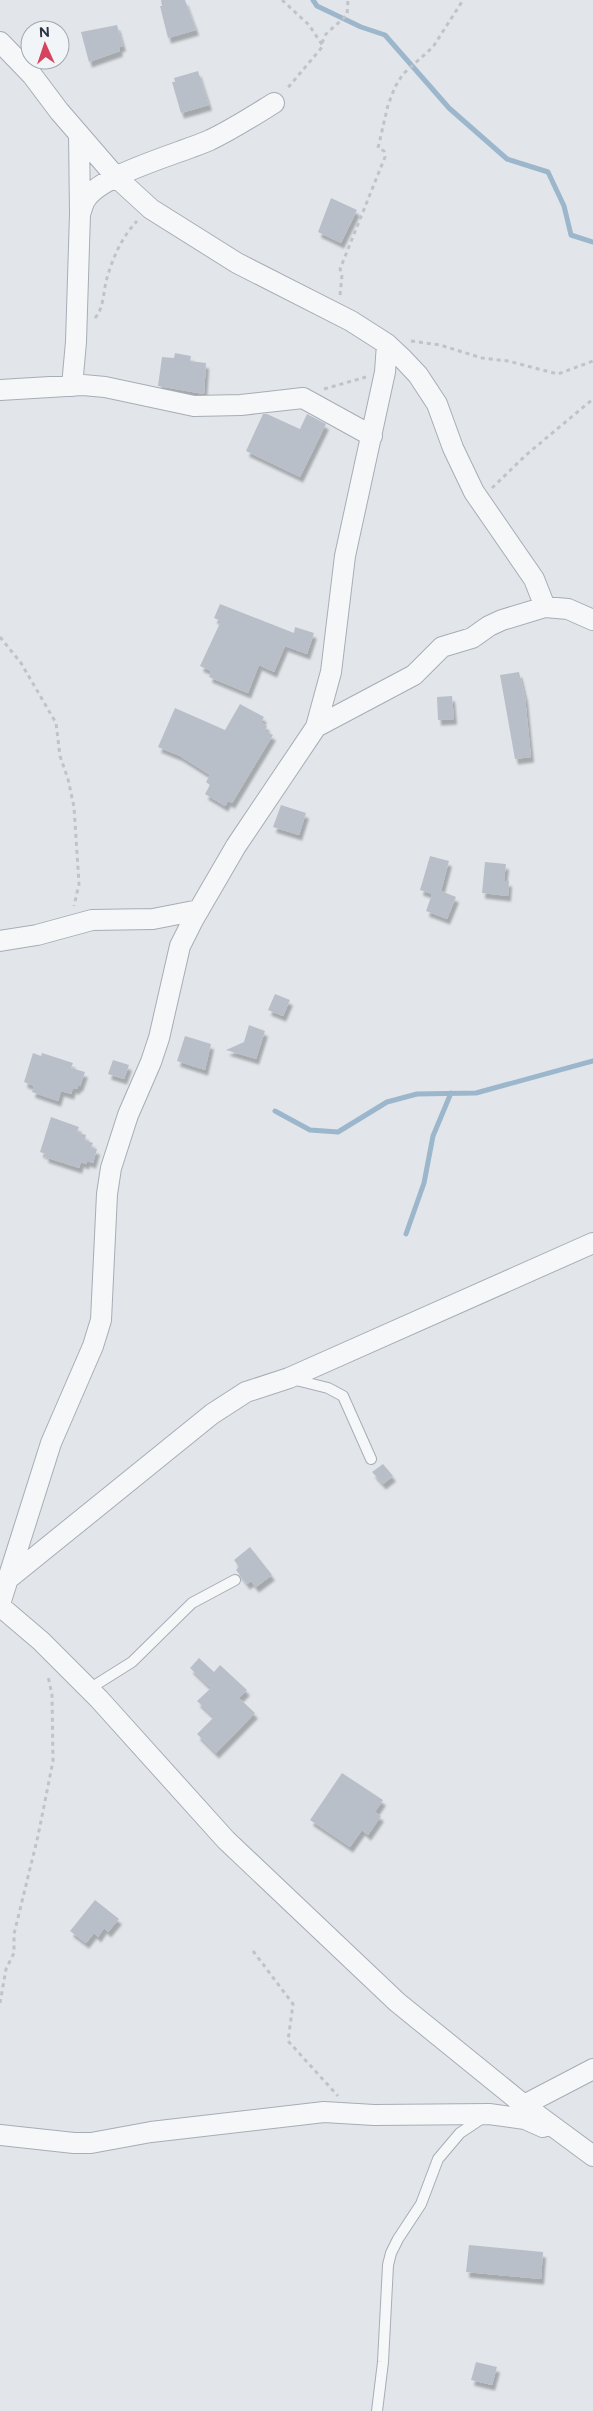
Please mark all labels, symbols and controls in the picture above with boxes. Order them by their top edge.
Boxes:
north arrow [20,20,70,70]
text: N [38,24,50,41]

